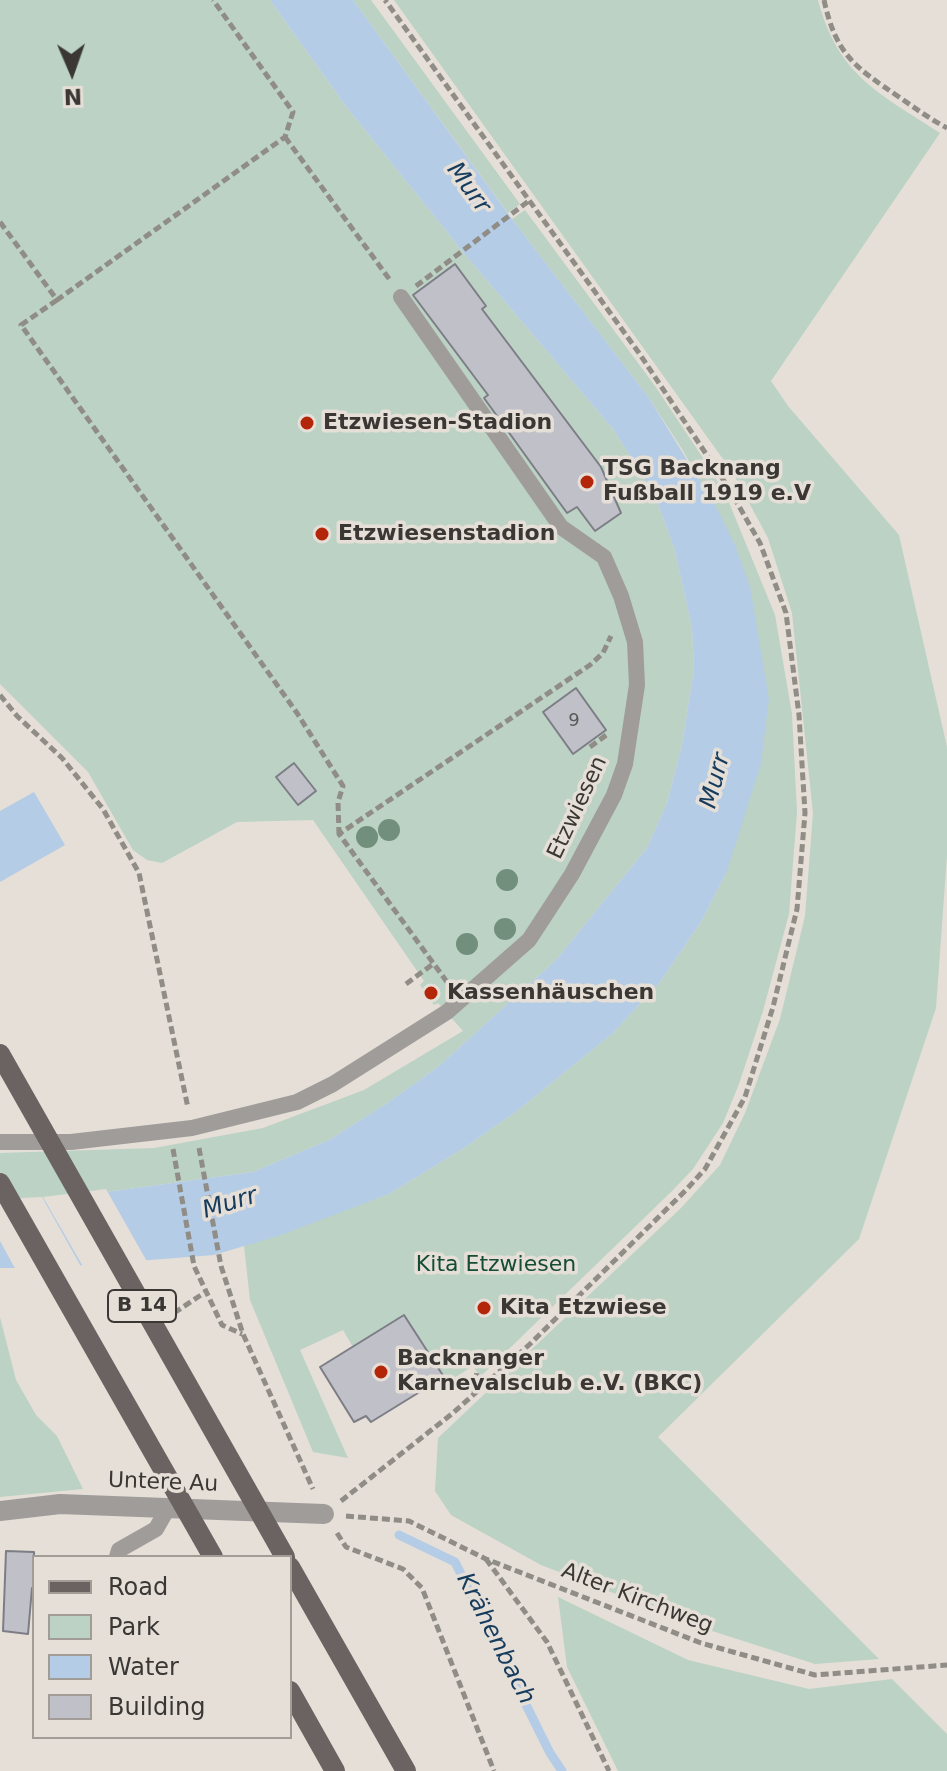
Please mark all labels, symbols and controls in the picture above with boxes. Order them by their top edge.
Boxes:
north arrow [32,32,112,112]
text: N [63,84,83,109]
water label: Murr [440,157,496,219]
place label: Etzwiesen-Stadion [323,410,552,436]
marker: Etzwiesen-Stadion [298,414,316,432]
place label: TSG Backnang Fußball 1919 e.V [603,456,811,508]
marker: TSG Backnang Fußball 1919 e.V [578,473,596,491]
place label: Etzwiesenstadion [338,521,555,547]
marker: Etzwiesenstadion [313,525,331,543]
house number: 9 [568,710,580,732]
water label: Murr [695,750,737,812]
street label: Etzwiesen [543,752,613,864]
place label: Kassenhäuschen [447,980,654,1006]
marker: Kassenhäuschen [422,984,440,1002]
water label: Murr [199,1182,261,1226]
park label: Kita Etzwiesen [416,1252,576,1278]
road number: B 14 [108,1290,176,1322]
place label: Kita Etzwiese [500,1295,667,1321]
marker: Kita Etzwiese [475,1299,493,1317]
place label: Backnanger Karnevalsclub e.V. (BKC) [397,1346,702,1398]
marker: Backnanger Karnevalsclub e.V. (BKC) [372,1363,390,1381]
street label: Untere Au [107,1468,219,1498]
legend [32,1555,292,1739]
street label: Alter Kirchweg [558,1558,716,1640]
water label: Krähenbach [450,1568,540,1710]
text: Road [108,1573,168,1601]
text: Park [108,1613,160,1641]
text: Water [108,1653,179,1681]
text: Building [108,1693,205,1721]

